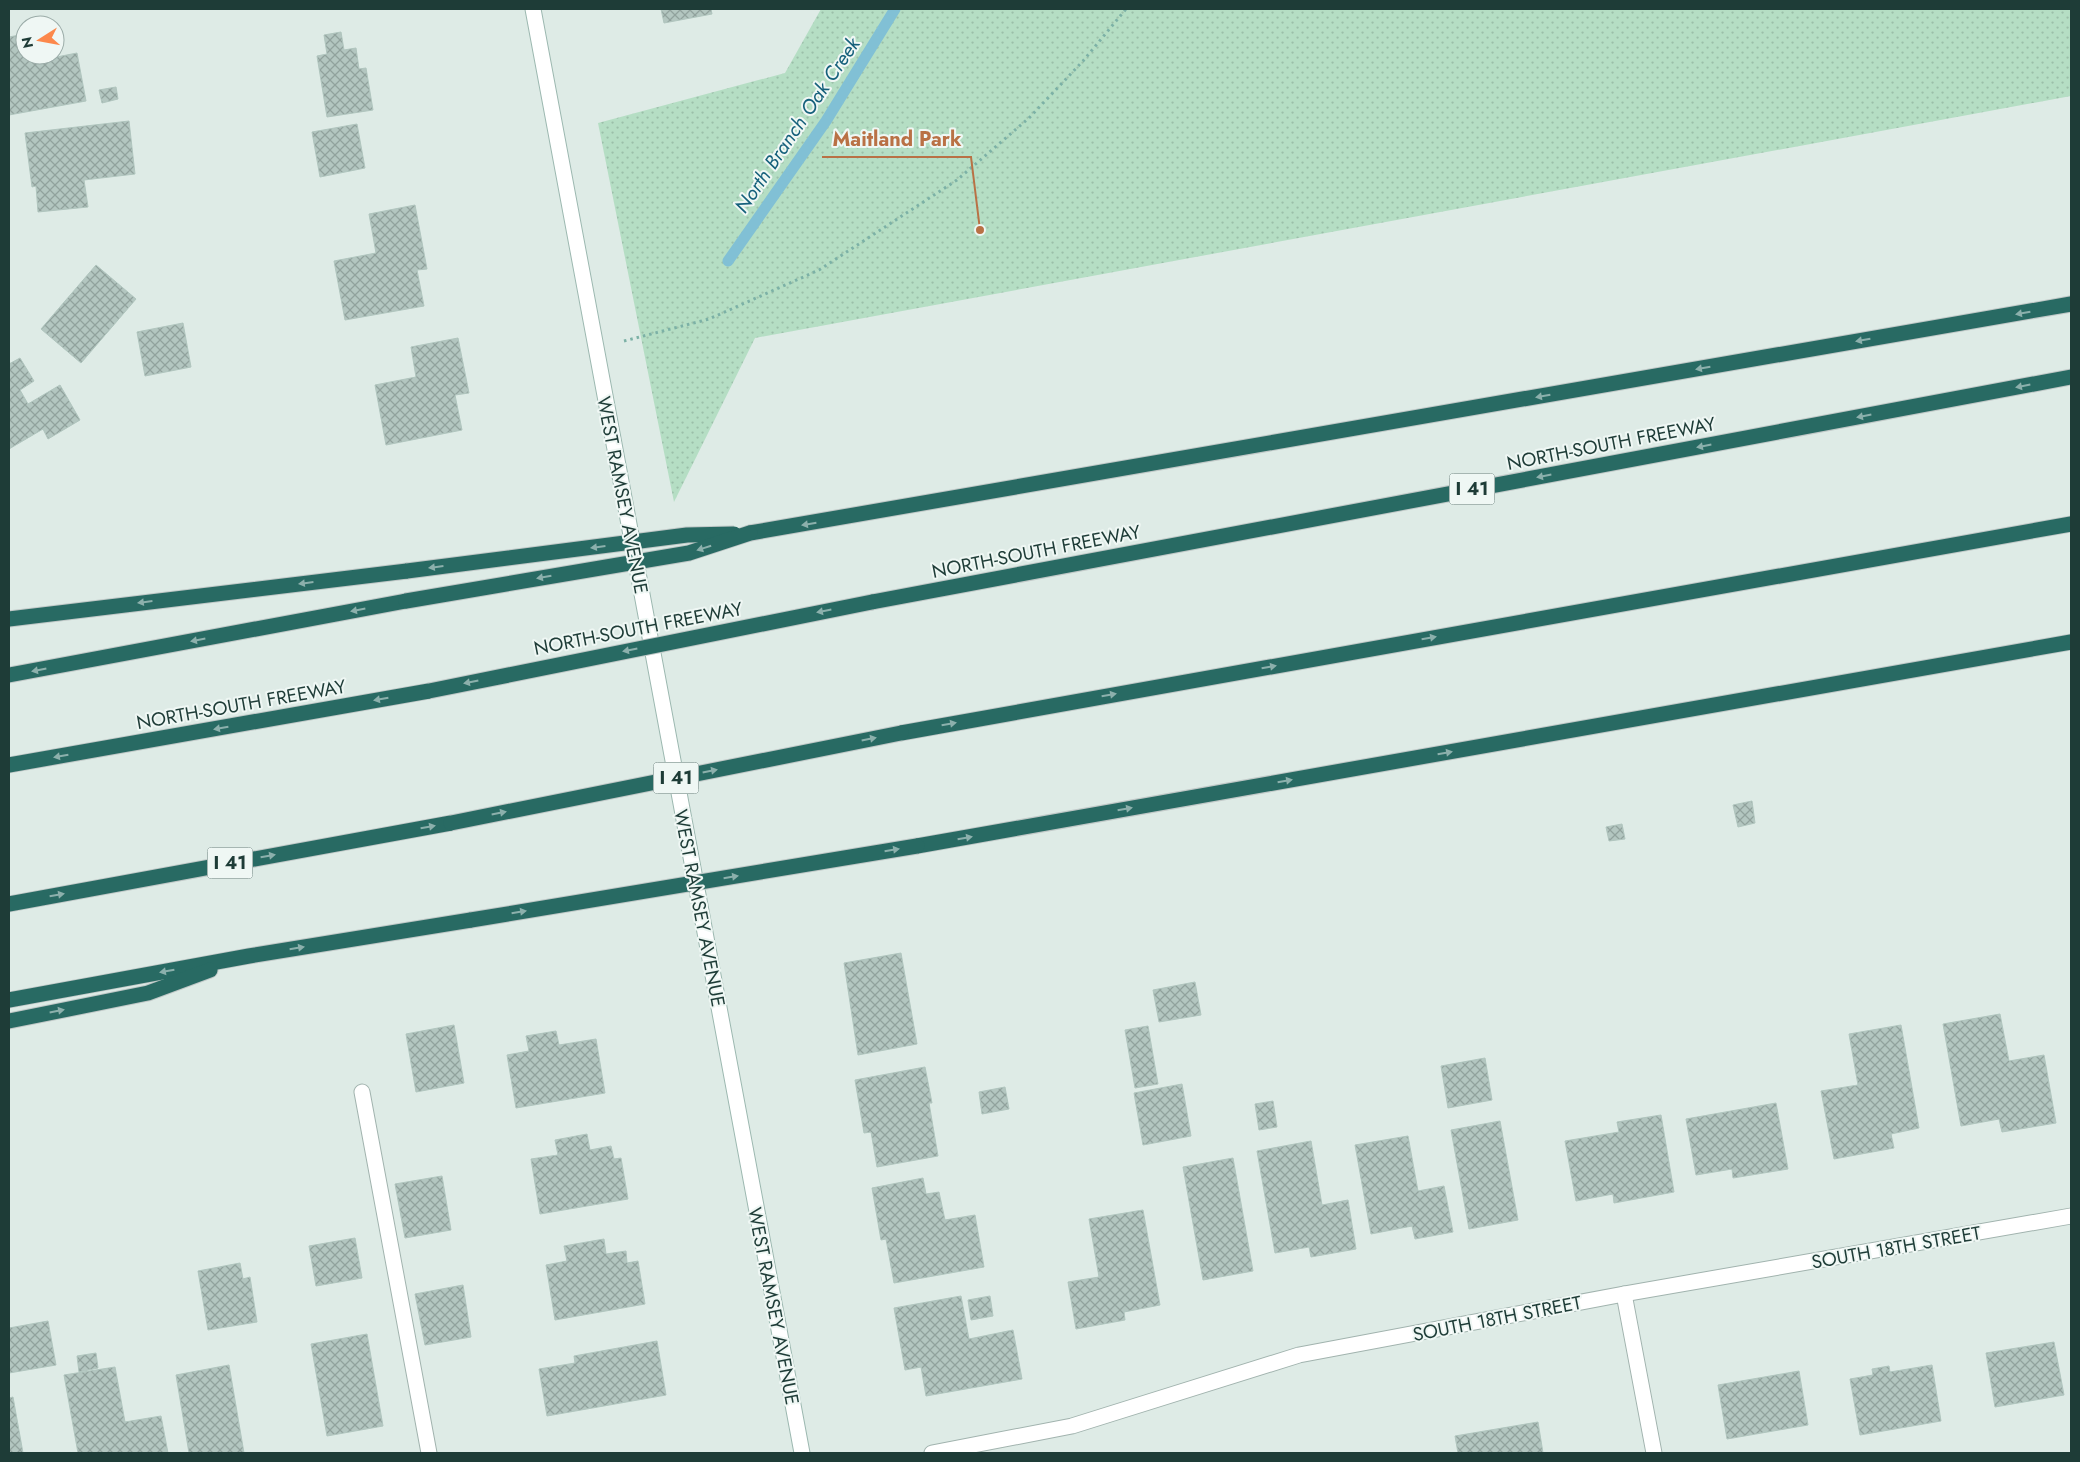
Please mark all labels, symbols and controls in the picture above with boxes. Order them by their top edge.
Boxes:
north arrow [15,15,65,65]
water label: North Branch Oak Creek [728,30,868,219]
text: N [16,35,38,50]
callout: Maitland Park [822,122,971,157]
text: Maitland Park [833,125,962,154]
one-way arrow [2015,309,2031,317]
one-way arrow [1855,337,1871,345]
one-way arrow [1695,365,1711,373]
one-way arrow [2015,382,2031,390]
one-way arrow [1535,393,1551,401]
street label: WEST RAMSEY AVENUE [590,394,655,596]
street label: NORTH-SOUTH FREEWAY [1504,410,1718,477]
one-way arrow [1855,412,1871,420]
one-way arrow [1696,442,1712,450]
one-way arrow [1536,472,1552,480]
road number: I 41 [1450,474,1494,504]
street label: NORTH-SOUTH FREEWAY [929,518,1143,585]
one-way arrow [801,520,817,528]
one-way arrow [589,543,605,551]
one-way arrow [696,544,711,552]
one-way arrow [428,563,444,571]
one-way arrow [536,574,552,582]
one-way arrow [298,579,314,587]
street label: NORTH-SOUTH FREEWAY [531,595,745,662]
one-way arrow [136,599,152,607]
one-way arrow [350,606,366,614]
one-way arrow [816,608,832,616]
one-way arrow [1421,634,1437,642]
one-way arrow [190,636,206,644]
one-way arrow [622,647,638,655]
one-way arrow [1261,662,1277,670]
one-way arrow [30,666,46,674]
street label: NORTH-SOUTH FREEWAY [134,673,348,736]
one-way arrow [463,679,479,687]
one-way arrow [1102,691,1118,699]
one-way arrow [372,696,388,704]
one-way arrow [942,720,958,728]
one-way arrow [212,724,228,732]
one-way arrow [861,735,877,743]
one-way arrow [1437,748,1453,756]
one-way arrow [52,752,68,760]
road number: I 41 [654,762,698,794]
one-way arrow [702,767,717,775]
one-way arrow [1277,777,1292,785]
one-way arrow [1117,805,1133,813]
street label: WEST RAMSEY AVENUE [667,807,732,1009]
one-way arrow [491,809,506,817]
one-way arrow [420,822,436,830]
one-way arrow [957,833,973,841]
one-way arrow [884,846,900,854]
road number: I 41 [208,848,252,878]
one-way arrow [261,852,276,860]
one-way arrow [724,873,740,881]
one-way arrow [49,890,65,898]
one-way arrow [512,908,528,916]
one-way arrow [289,944,305,952]
one-way arrow [158,967,174,975]
one-way arrow [49,1007,64,1015]
street label: WEST RAMSEY AVENUE [741,1205,806,1407]
street label: SOUTH 18TH STREET [1809,1219,1983,1276]
street label: SOUTH 18TH STREET [1410,1289,1584,1348]

